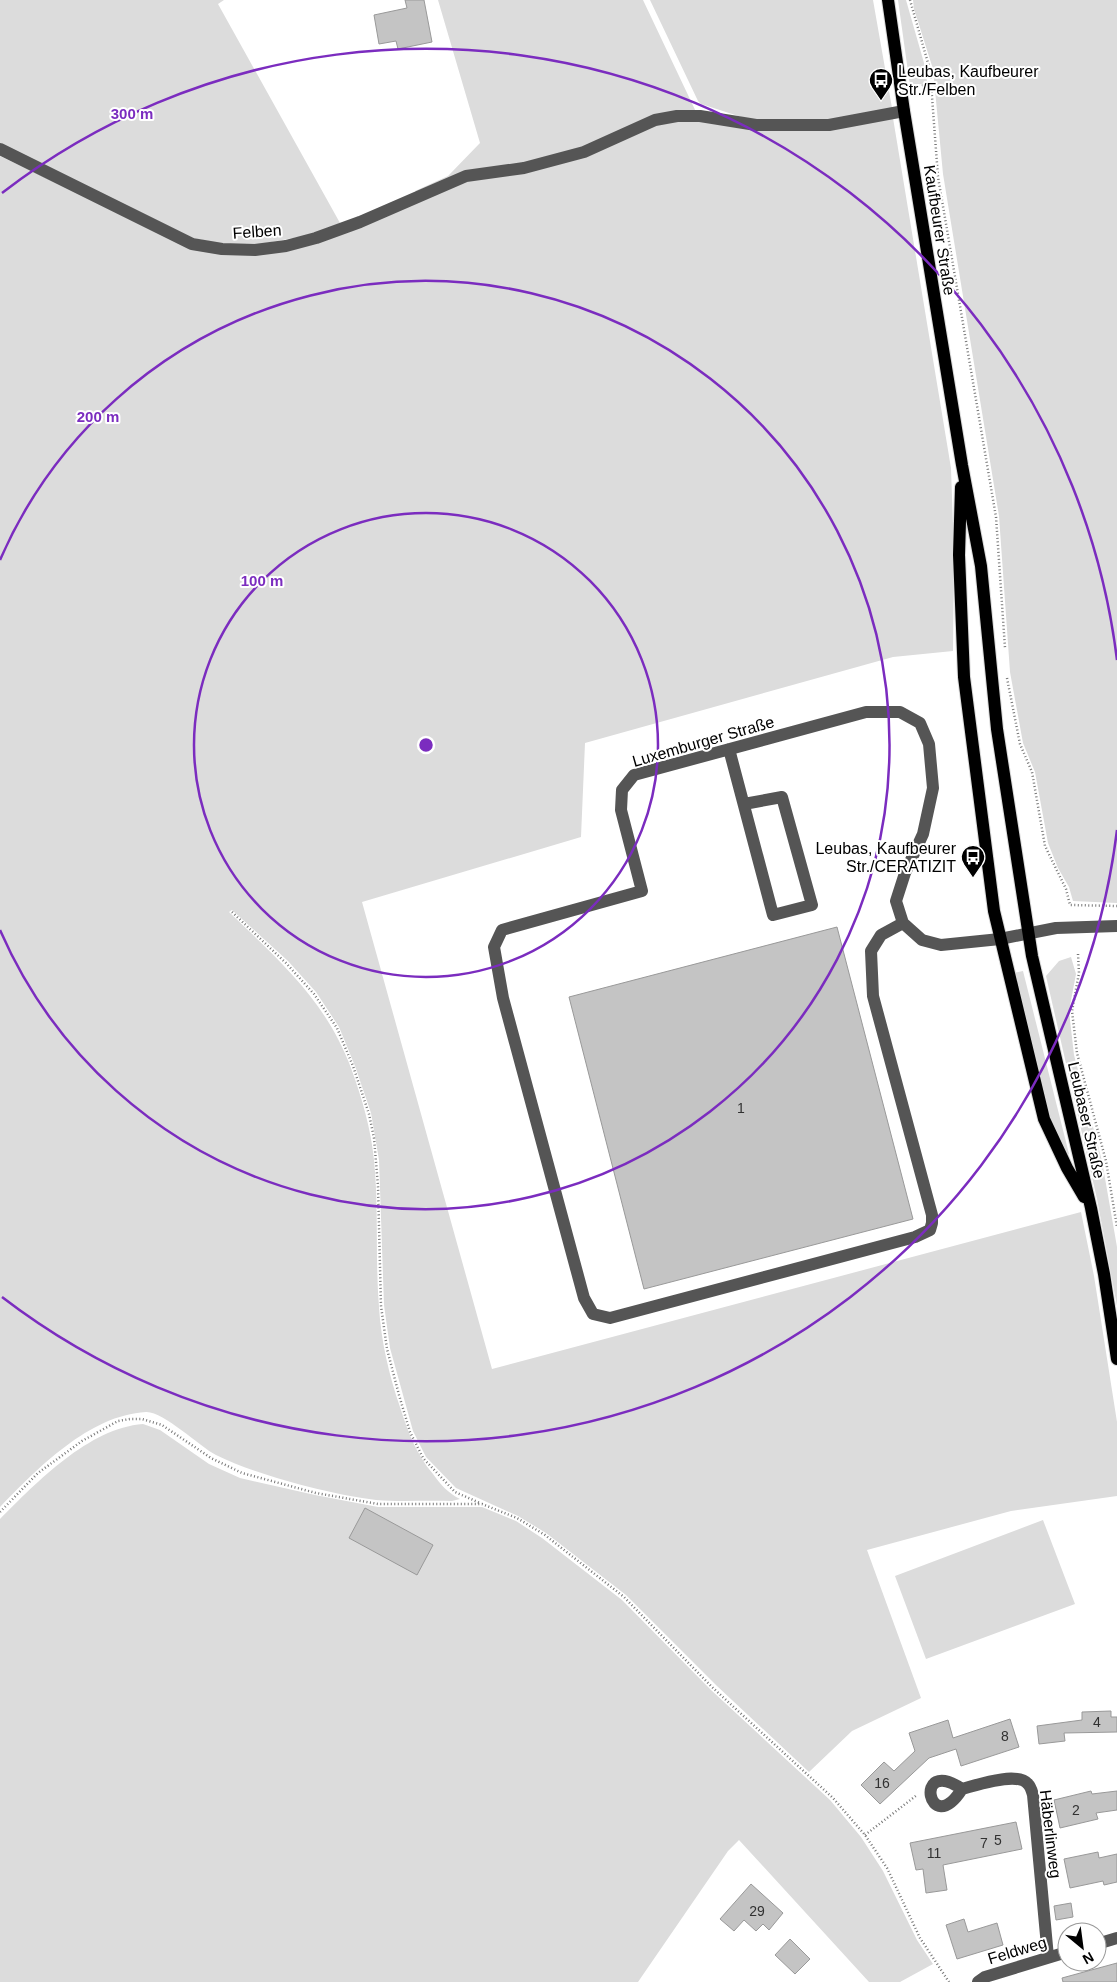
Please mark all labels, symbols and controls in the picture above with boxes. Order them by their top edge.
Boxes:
place label: Leubas, Kaufbeurer Str./Felben [898,63,1039,98]
bus stop icon: Leubas, Kaufbeurer Str./Felben [868,67,894,101]
text: 300 m [111,105,153,122]
street label: Kaufbeurer Straße [921,164,958,297]
street label: Felben [232,221,282,242]
text: 200 m [77,408,119,425]
text: 100 m [241,572,283,589]
street label: Luxemburger Straße [630,713,776,770]
centre of rings [417,736,435,754]
place label: Leubas, Kaufbeurer Str./CERATIZIT [815,840,957,875]
bus stop icon: Leubas, Kaufbeurer Str./CERATIZIT [960,844,986,878]
street label: Leubaser Straße [1065,1060,1108,1180]
house number: 1 [737,1100,745,1116]
house number: 4 [1093,1714,1101,1730]
house number: 8 [1001,1728,1009,1744]
house number: 16 [874,1775,890,1791]
street label: Häberlinweg [1037,1789,1064,1879]
house number: 2 [1072,1802,1080,1818]
house number: 5 [994,1832,1002,1848]
house number: 7 [980,1835,988,1851]
house number: 11 [927,1845,941,1861]
house number: 29 [749,1903,765,1919]
north arrow [1057,1922,1107,1972]
street label: Feldweg [986,1934,1049,1967]
text: N [1080,1949,1097,1968]

